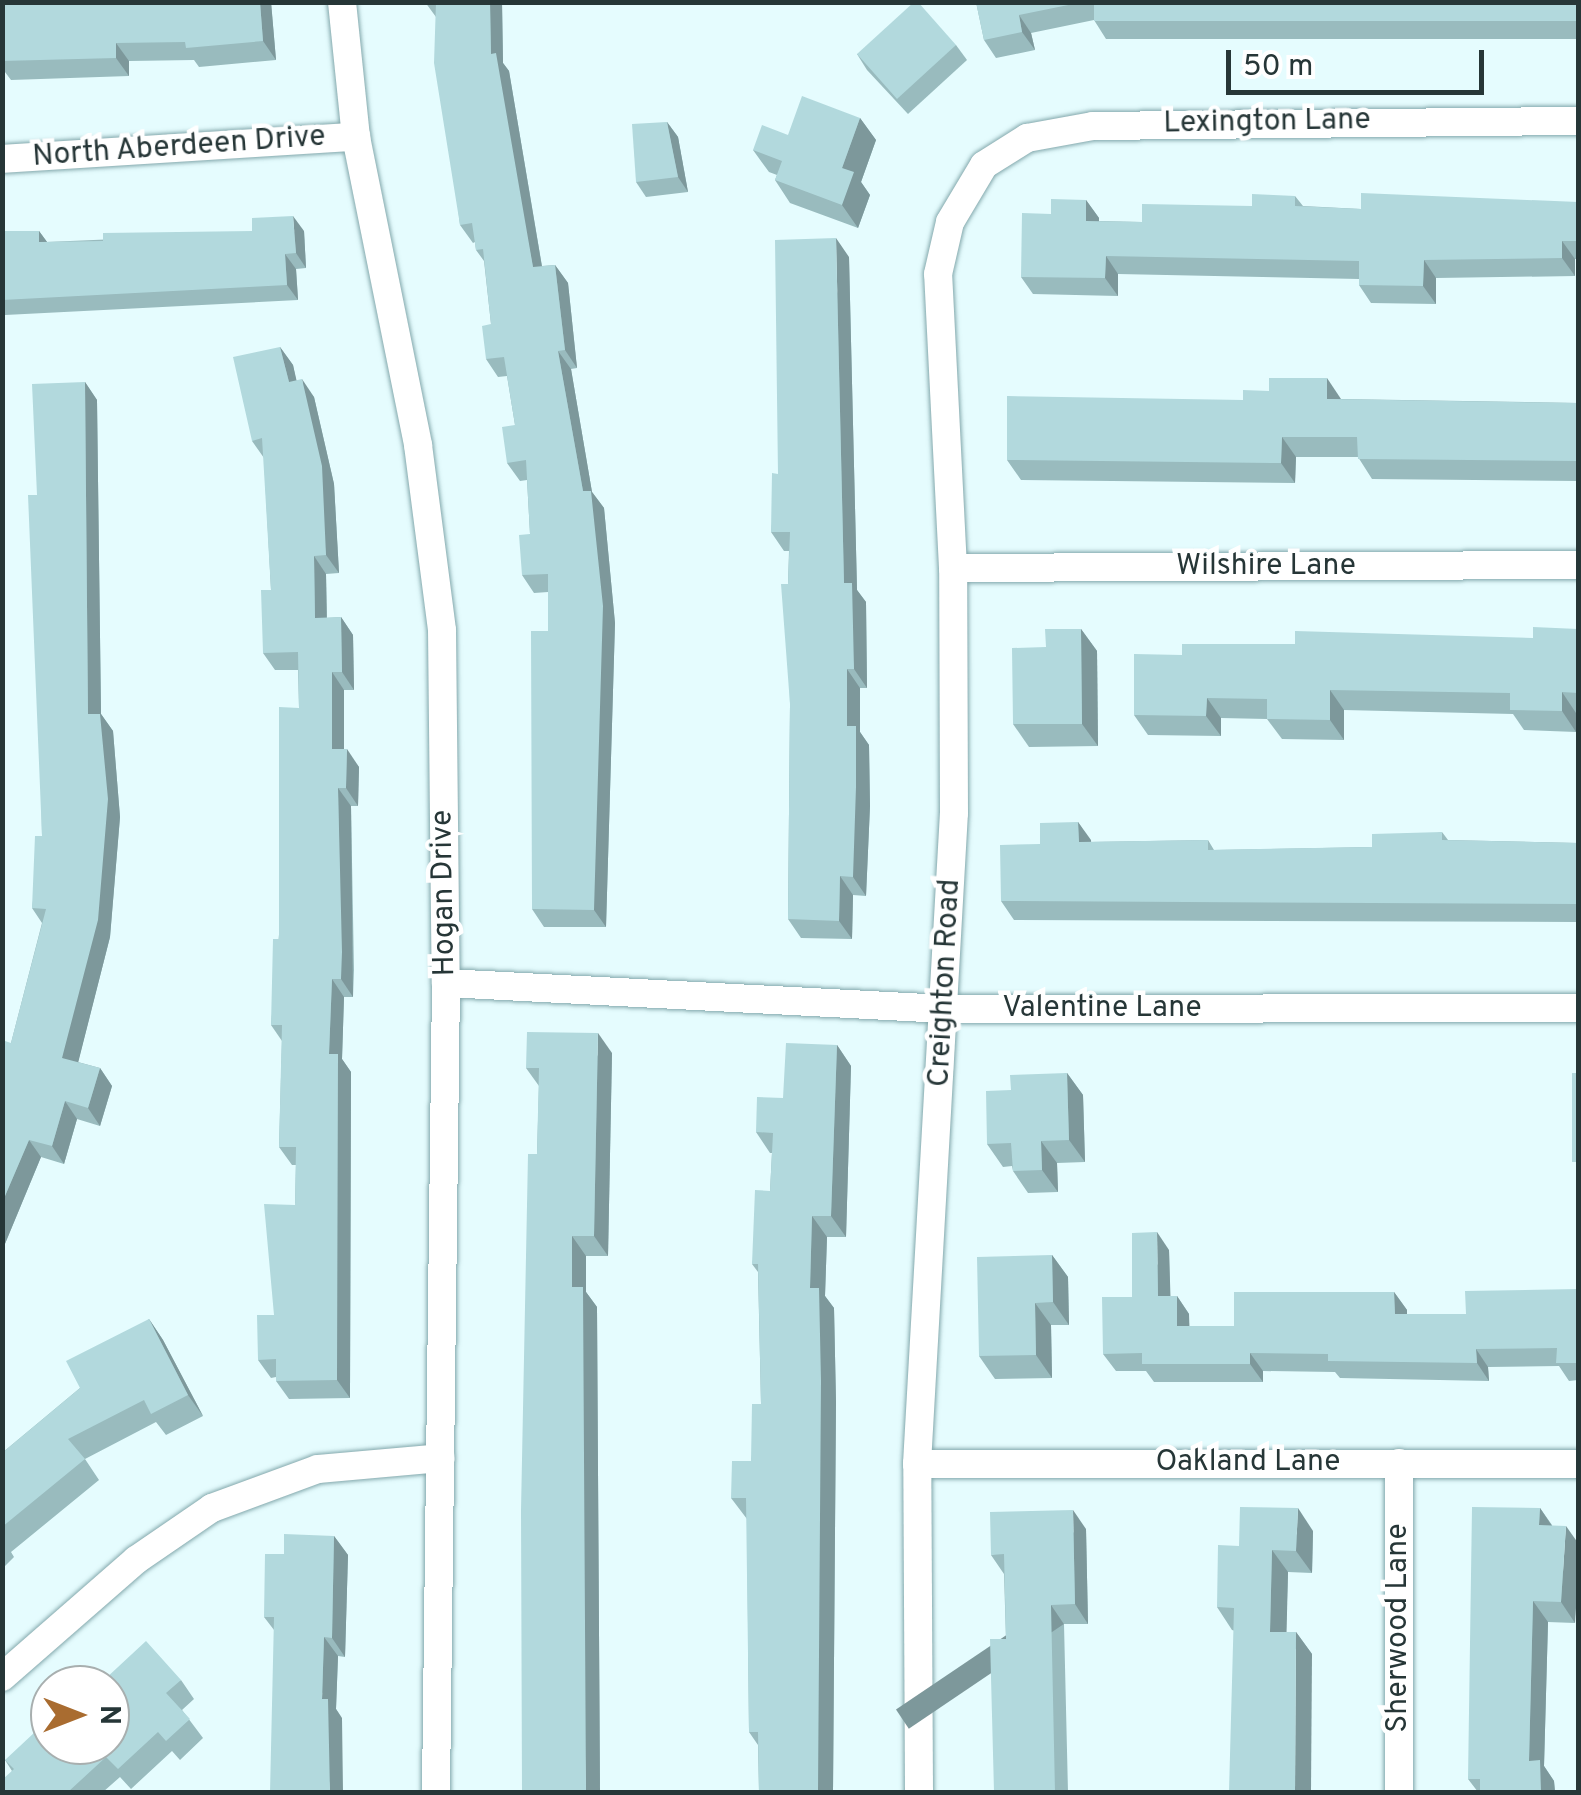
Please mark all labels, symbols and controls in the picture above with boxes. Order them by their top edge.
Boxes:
scale bar [1231,30,1488,92]
text: 50 m [1243,49,1313,86]
street label: Lexington Lane [1163,103,1371,143]
street label: North Aberdeen Drive [31,120,327,176]
street label: Wilshire Lane [1176,549,1356,585]
street label: Hogan Drive [426,809,464,977]
street label: Creighton Road [923,878,969,1088]
street label: Valentine Lane [1002,991,1202,1027]
street label: Oakland Lane [1156,1445,1340,1481]
street label: Sherwood Lane [1381,1523,1417,1733]
north arrow [30,1665,130,1765]
text: N [90,1705,126,1725]

